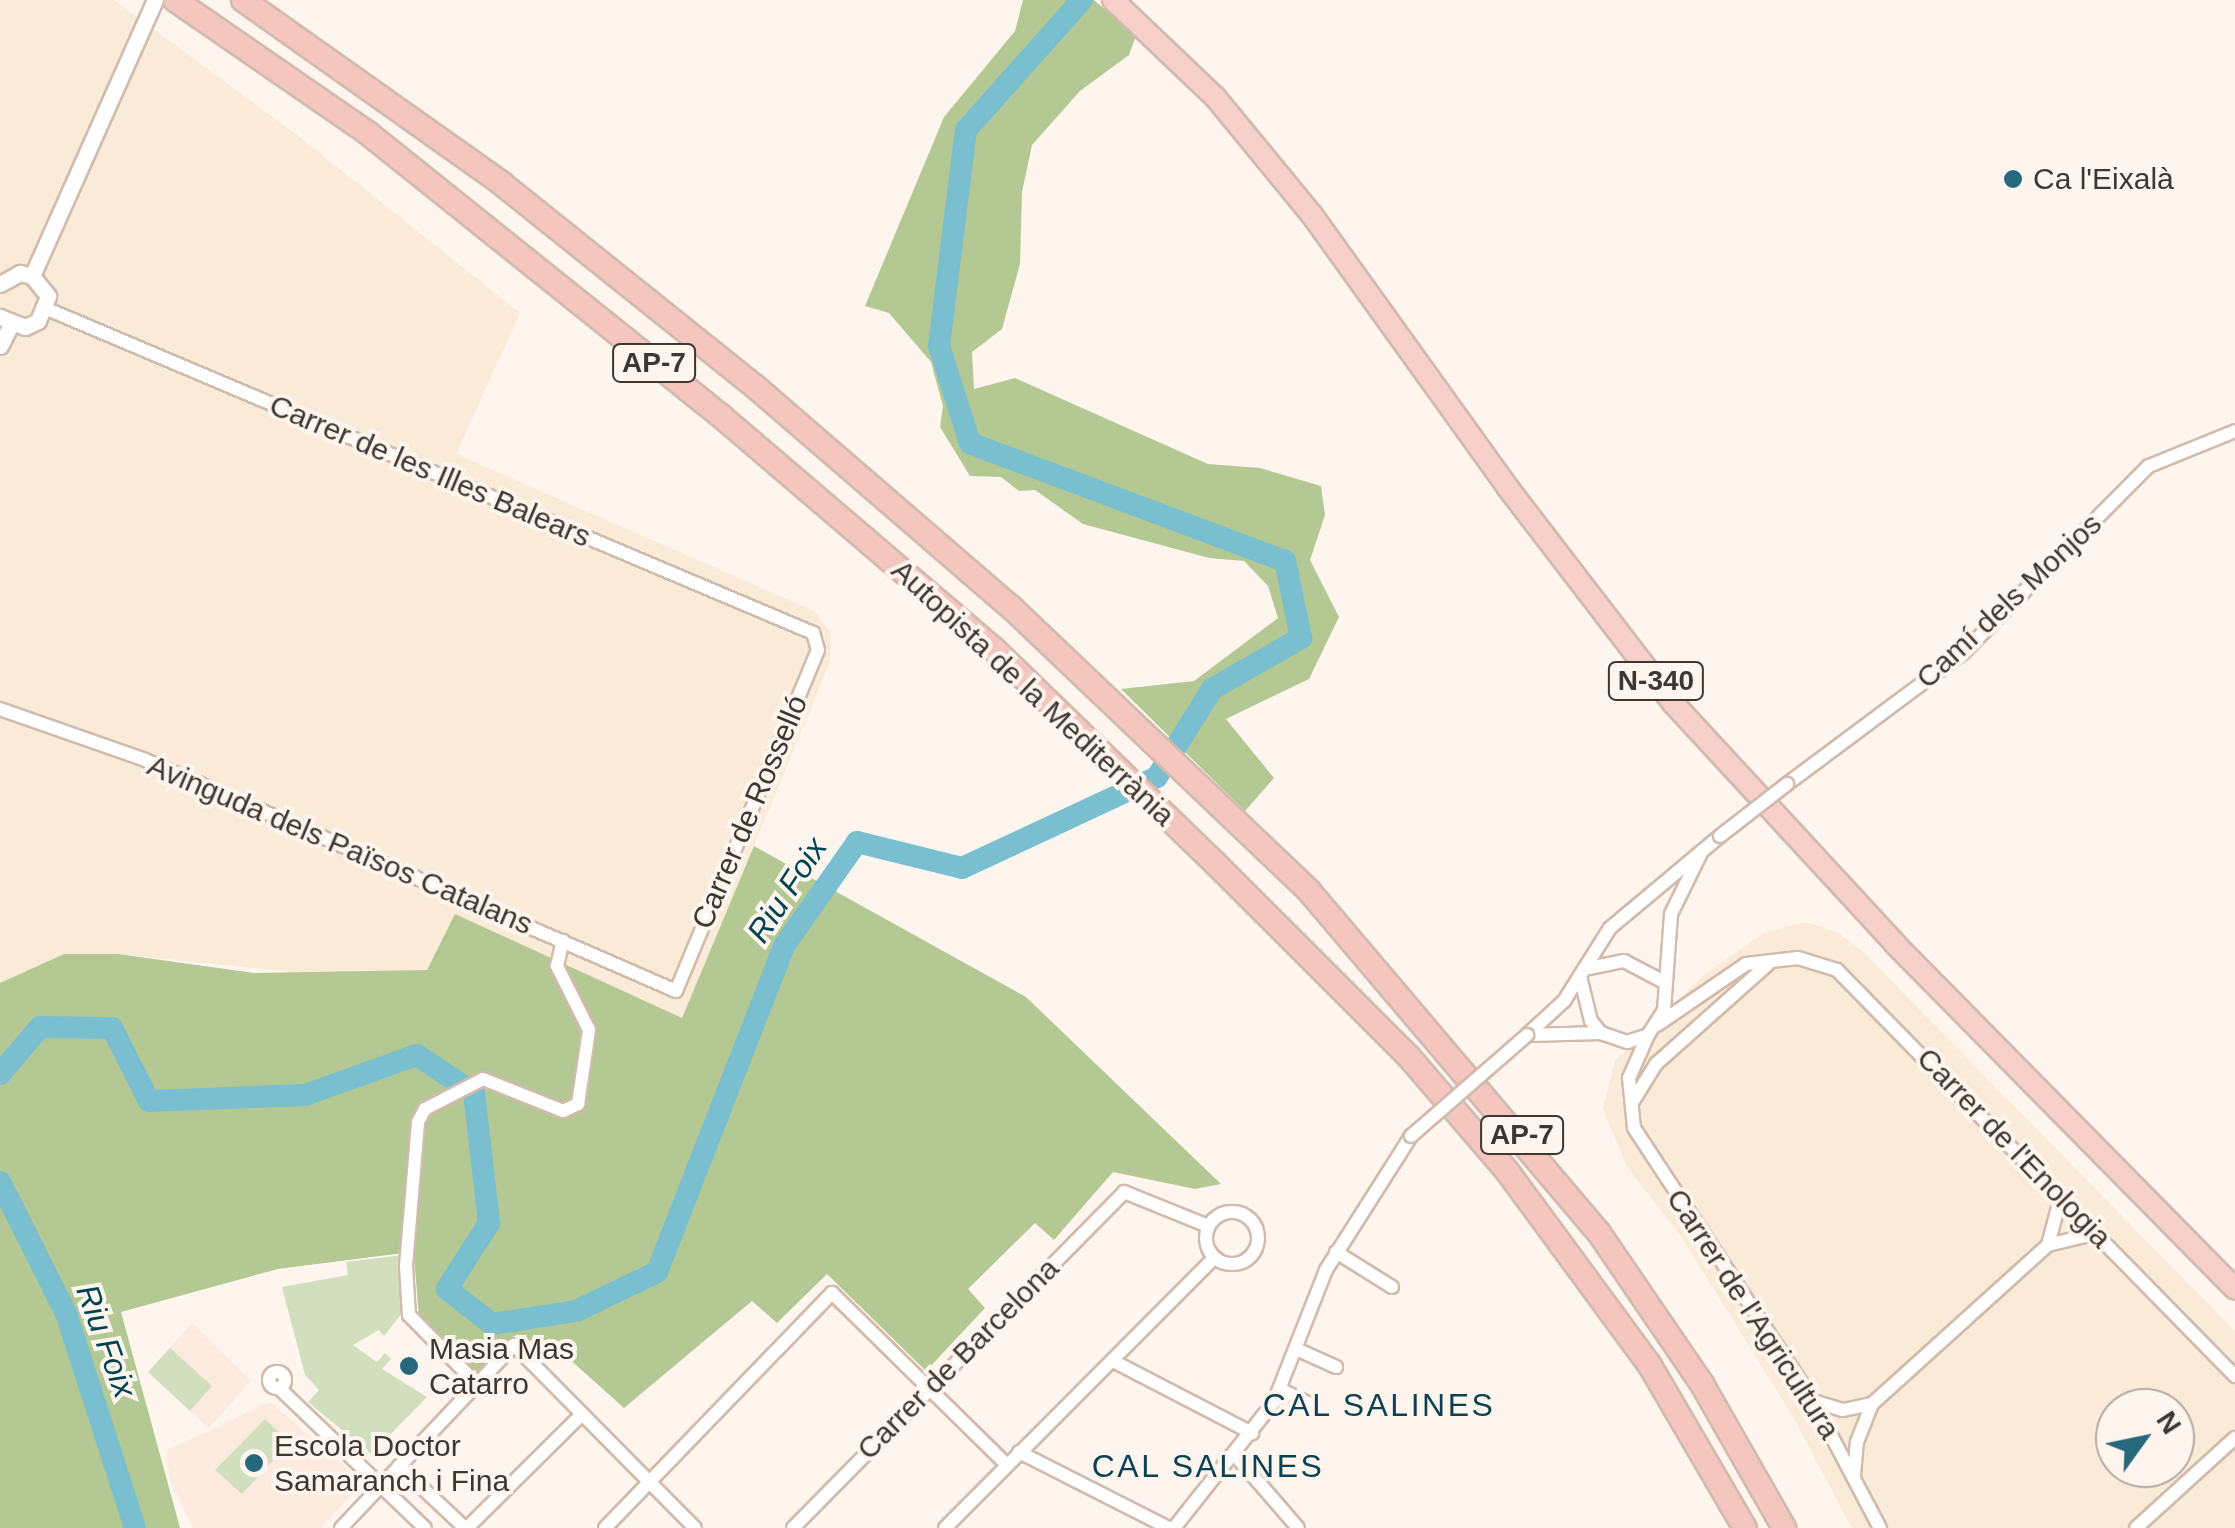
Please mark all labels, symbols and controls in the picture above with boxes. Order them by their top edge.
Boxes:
place label: Ca l'Eixalà [2033,161,2174,197]
marker: Ca l'Eixalà [2002,168,2024,190]
road number: AP-7 [612,340,696,386]
street label: Carrer de les Illes Balears [264,387,596,555]
street label: Camí dels Monjos [1909,506,2109,696]
street label: Autopista de la Mediterrània [884,552,1182,834]
road number: N-340 [1606,658,1706,704]
street label: Carrer de Rosselló [685,690,815,934]
street label: Avinguda dels Països Catalans [142,747,538,943]
water label: Riu Foix [739,830,835,950]
street label: Carrer de l'Enologia [1909,1040,2119,1256]
road number: AP-7 [1480,1112,1564,1158]
street label: Carrer de l'Agricultura [1659,1182,1847,1446]
street label: Carrer de Barcelona [850,1251,1066,1467]
water label: Riu Foix [68,1279,144,1403]
place label: Masia Mas Catarro [429,1331,574,1402]
marker: Masia Mas Catarro [398,1355,420,1377]
district label: CAL SALINES [1262,1386,1496,1424]
north arrow [2095,1388,2195,1488]
text: N [2150,1406,2187,1439]
place label: Escola Doctor Samaranch i Fina [274,1428,509,1498]
district label: CAL SALINES [1091,1447,1325,1485]
marker: Escola Doctor Samaranch i Fina [243,1452,265,1474]

